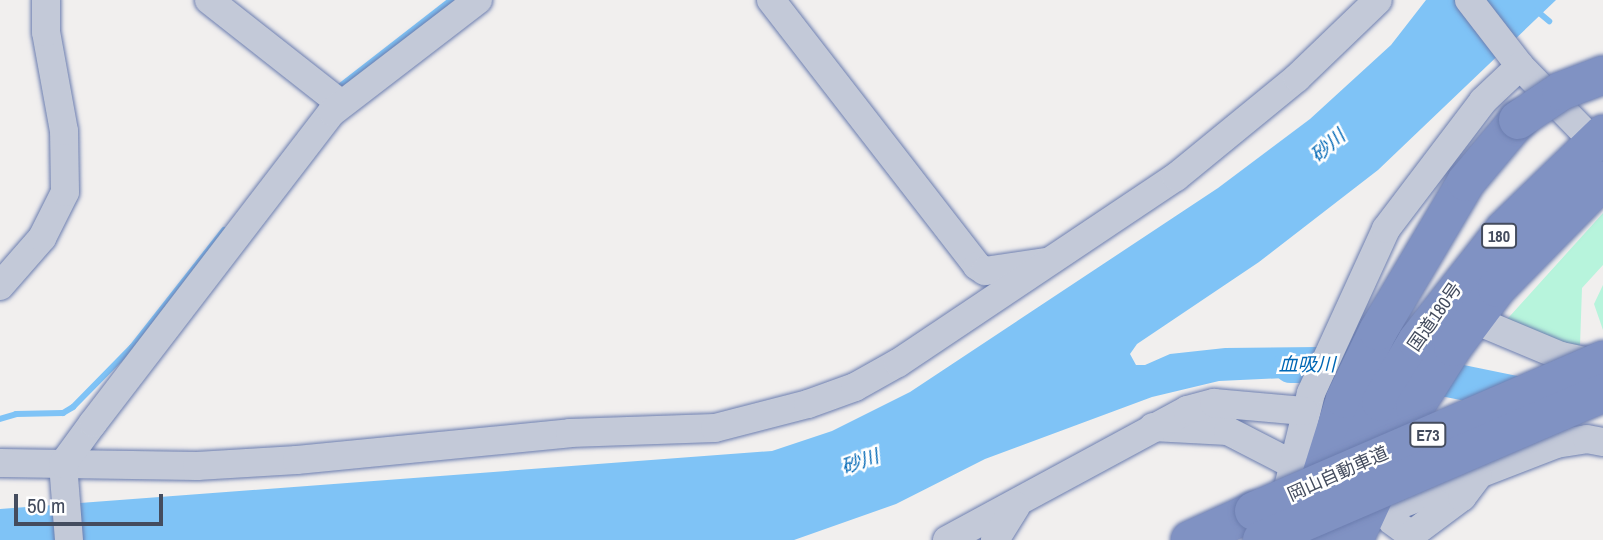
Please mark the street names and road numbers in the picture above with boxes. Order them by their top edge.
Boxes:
road number: 180 [1480,224,1518,248]
street label: 国道180号 [1404,279,1466,355]
road number: E73 [1409,422,1447,448]
street label: 岡山自動車道 [1284,442,1392,506]

